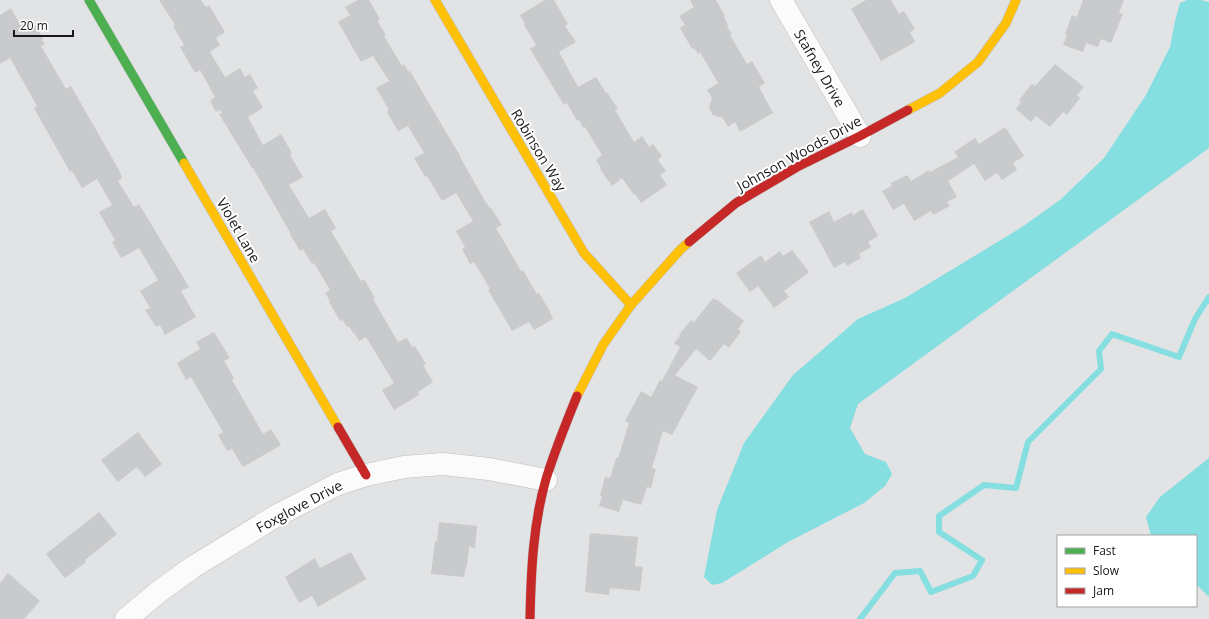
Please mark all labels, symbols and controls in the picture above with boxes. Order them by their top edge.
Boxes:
scale bar [14,12,73,38]
text: 20 m [20,17,48,34]
street label: Stafney Drive [790,26,850,110]
street label: Robinson Way [507,105,572,195]
street label: Johnson Woods Drive [732,111,865,196]
street label: Violet Lane [213,194,265,266]
street label: Foxglove Drive [252,475,346,537]
legend [1057,535,1197,607]
text: Fast [1093,542,1116,559]
text: Slow [1093,562,1120,579]
text: Jam [1092,582,1114,599]

